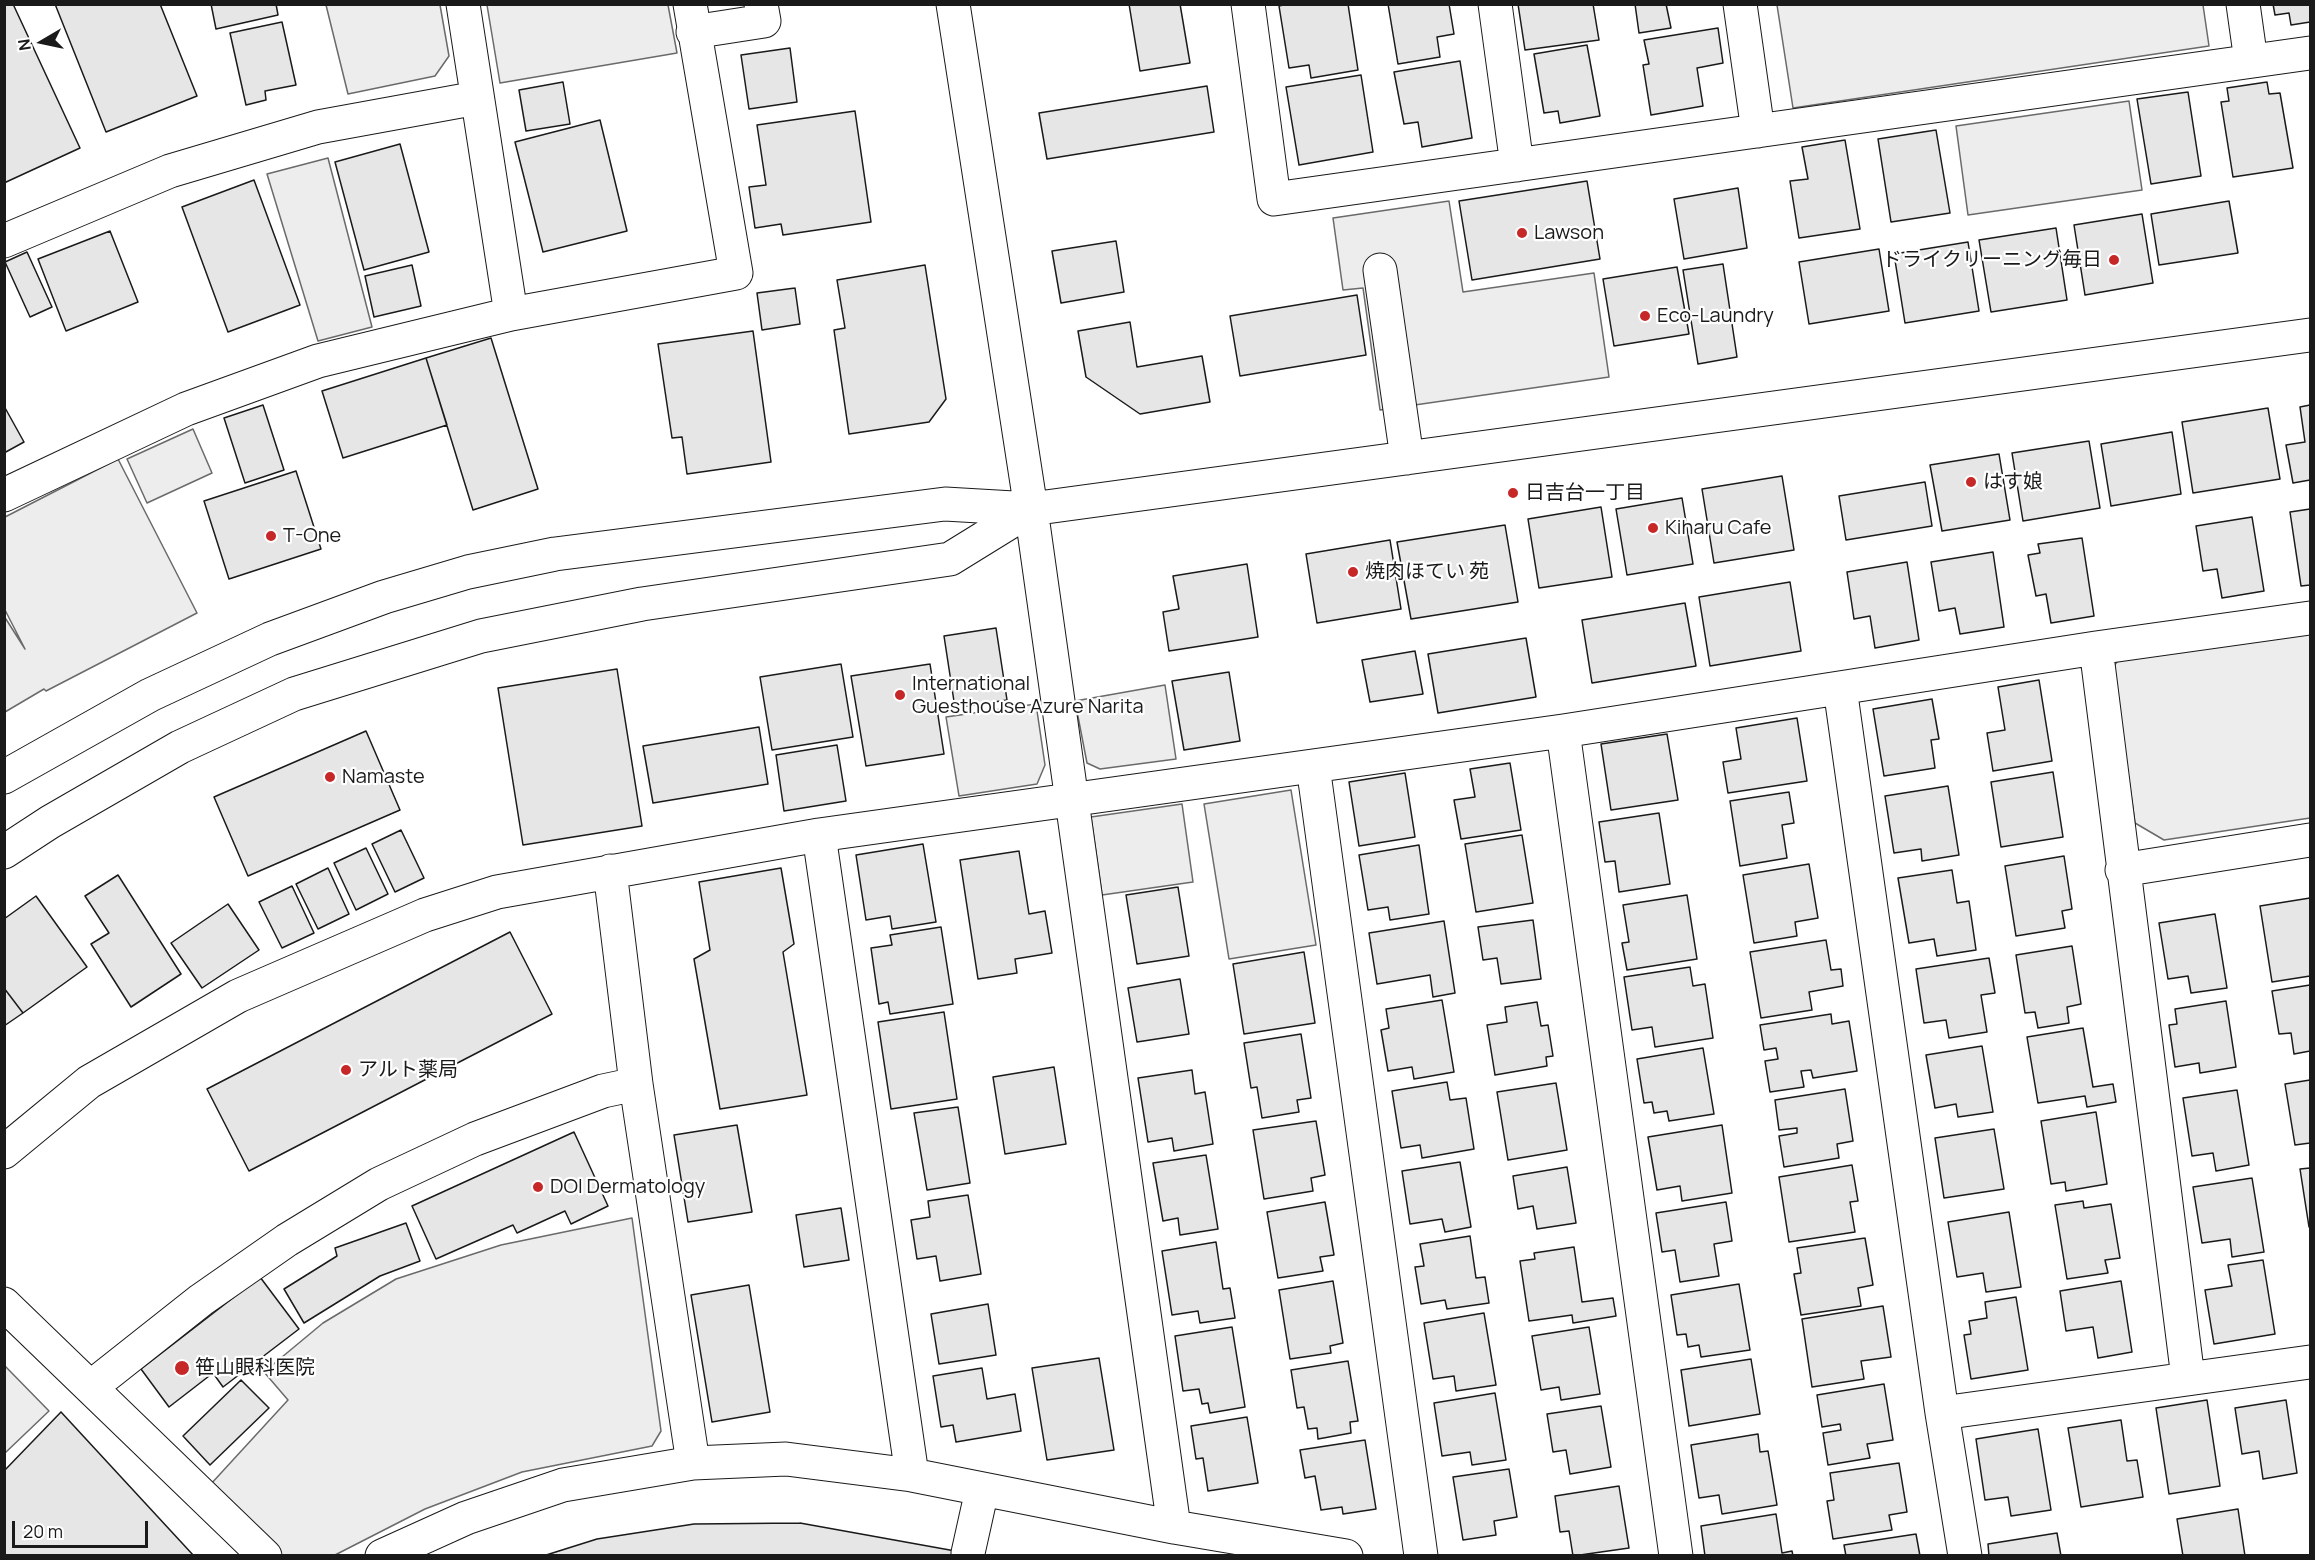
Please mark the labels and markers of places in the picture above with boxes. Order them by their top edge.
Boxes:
place label: Lawson [1534,221,1604,245]
marker: Lawson [1515,226,1529,240]
place label: ドライクリーニング毎日 [1882,248,2102,272]
marker: ドライクリーニング毎日 [2107,253,2121,267]
place label: Eco-Laundry [1657,304,1774,328]
marker: Eco-Laundry [1638,309,1652,323]
place label: はす娘 [1983,470,2043,494]
marker: はす娘 [1964,475,1978,489]
place label: 日吉台一丁目 [1525,481,1645,505]
marker: 日吉台一丁目 [1506,486,1520,500]
place label: Kiharu Cafe [1665,516,1771,540]
marker: Kiharu Cafe [1646,521,1660,535]
place label: T-One [283,524,341,548]
marker: T-One [264,529,278,543]
place label: 焼肉ほてい 苑 [1365,560,1489,584]
marker: 焼肉ほてい 苑 [1346,565,1360,579]
place label: International Guesthouse Azure Narita [912,672,1144,719]
marker: International Guesthouse Azure Narita [893,688,907,702]
place label: Namaste [342,765,425,789]
marker: Namaste [323,770,337,784]
place label: アルト薬局 [358,1058,458,1082]
marker: アルト薬局 [339,1063,353,1077]
place label: DOI Dermatology [550,1175,705,1199]
marker: DOI Dermatology [531,1180,545,1194]
place label: 笹山眼科医院 [195,1356,315,1380]
marker: 笹山眼科医院 [173,1359,191,1377]

